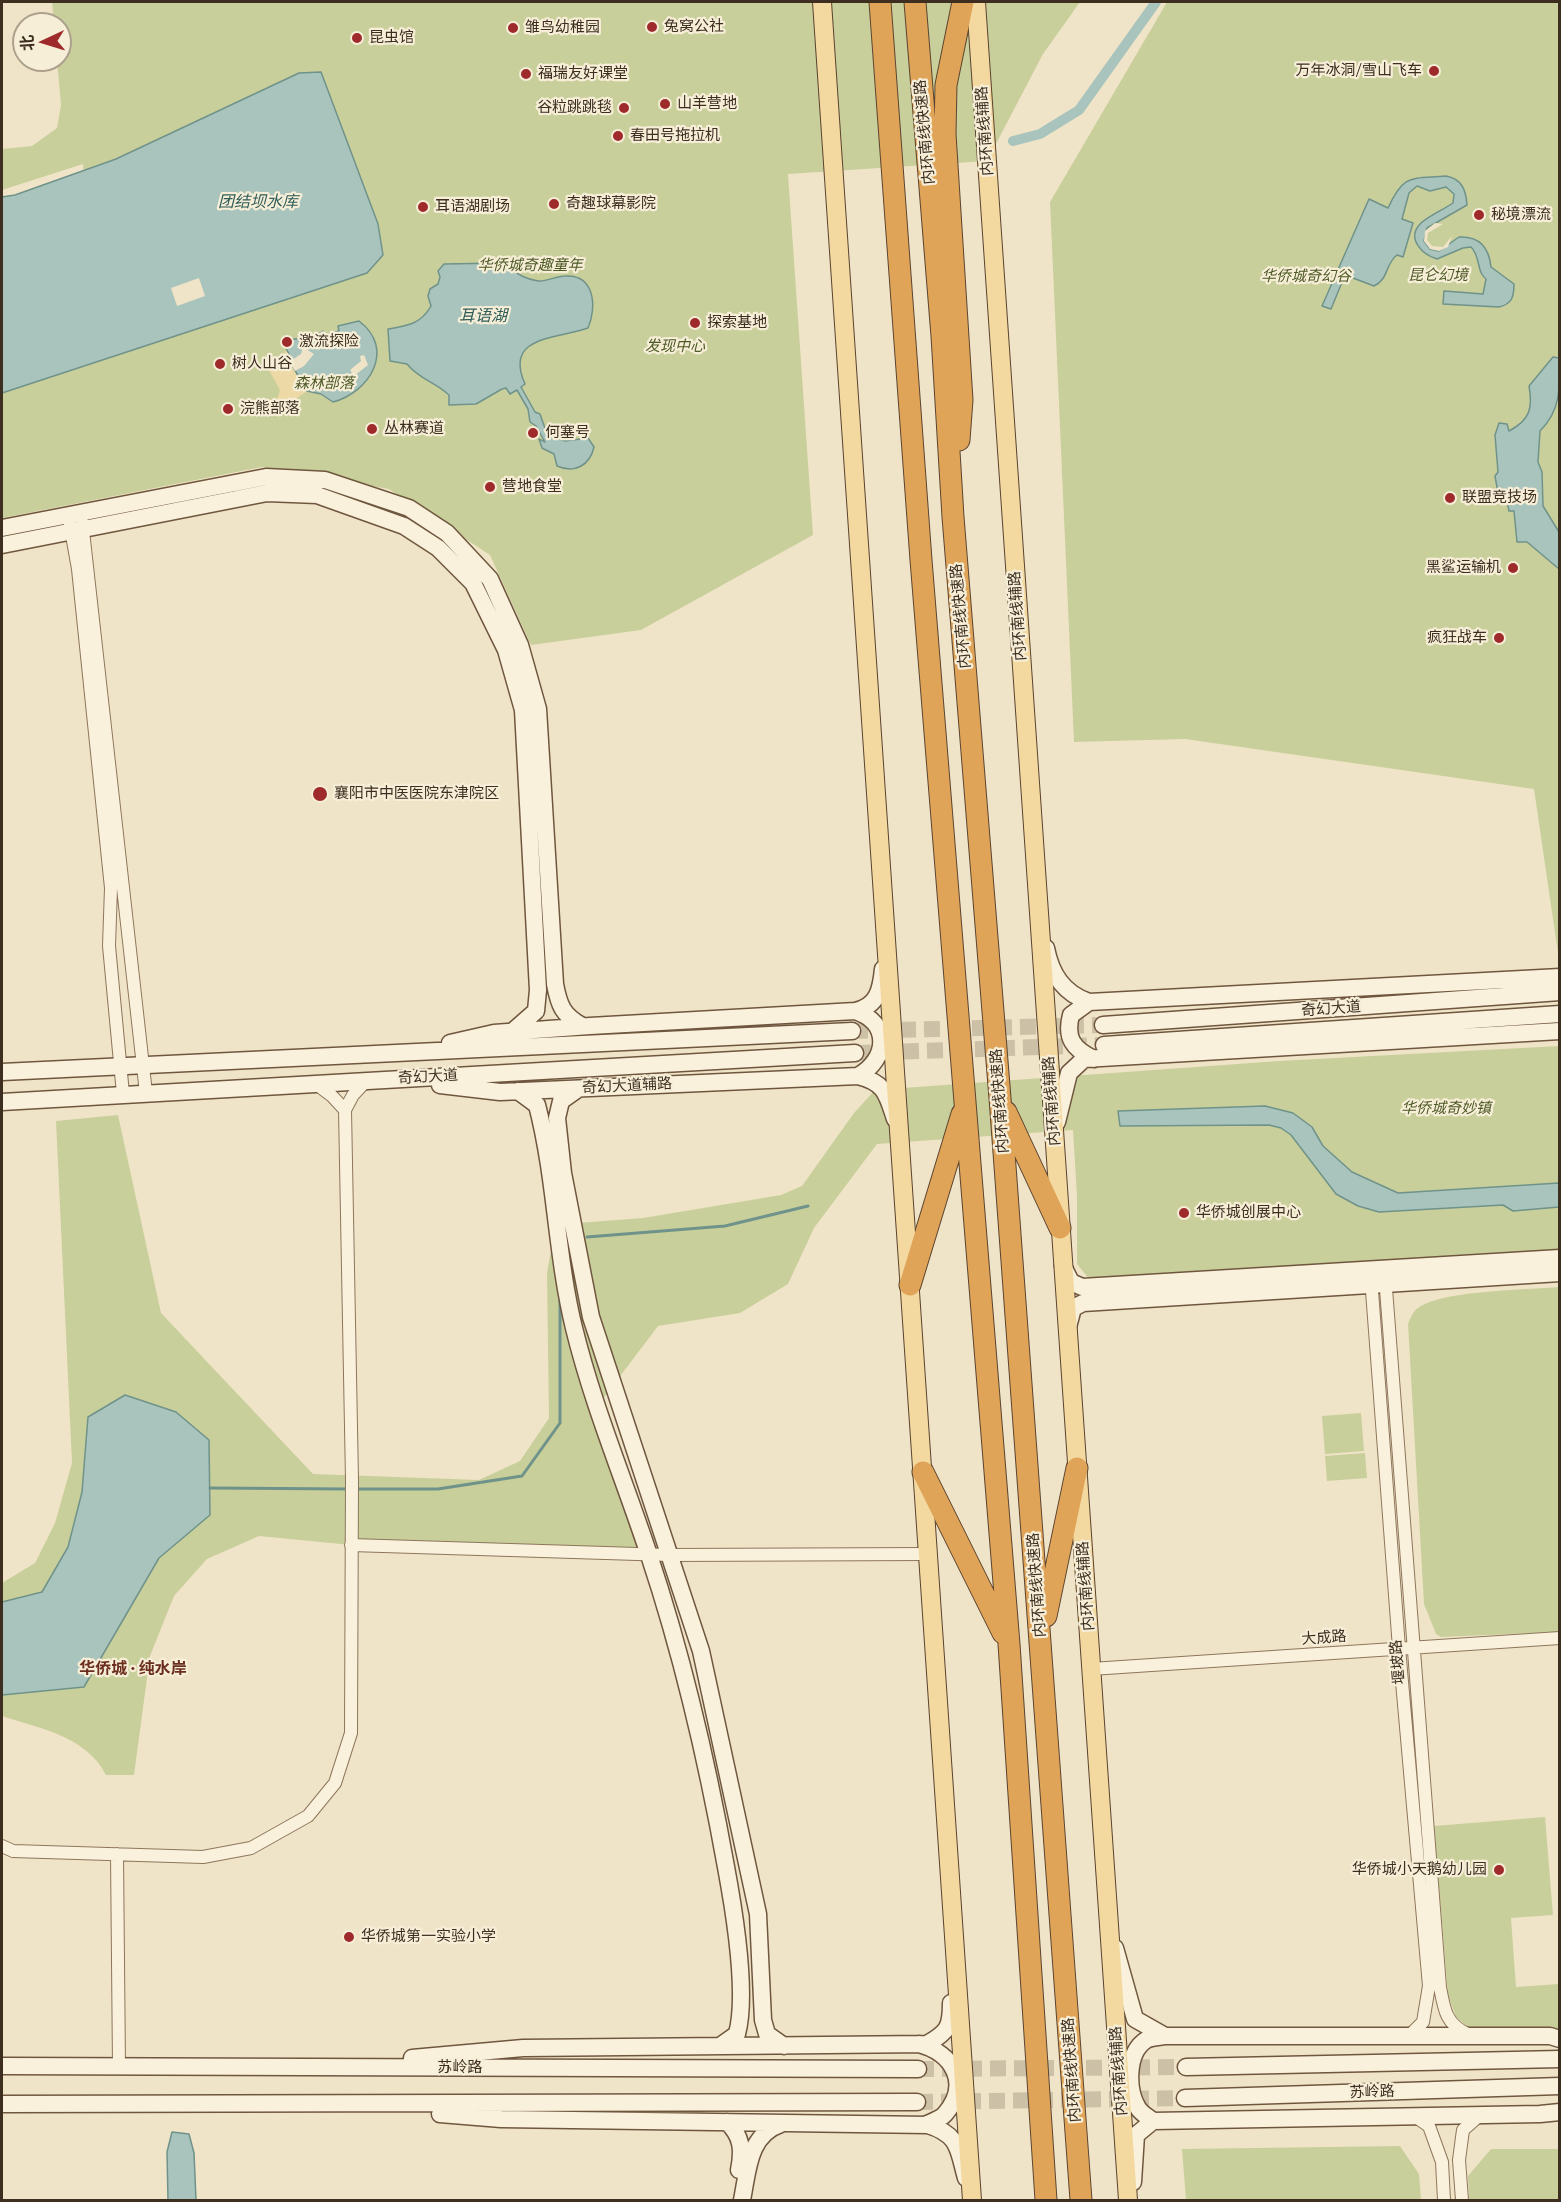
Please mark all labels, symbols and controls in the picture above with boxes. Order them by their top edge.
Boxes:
north arrow [12,12,72,72]
place label: 兔窝公社 [664,18,724,36]
place label: 雏鸟幼稚园 [525,19,600,37]
marker: 兔窝公社 [645,20,659,34]
marker: 雏鸟幼稚园 [506,21,520,35]
place label: 昆虫馆 [369,29,414,47]
marker: 昆虫馆 [350,31,364,45]
text: 北 [14,34,39,52]
place label: 万年冰洞/雪山飞车 [1296,62,1422,80]
marker: 万年冰洞/雪山飞车 [1427,64,1441,78]
place label: 福瑞友好课堂 [538,65,628,83]
marker: 福瑞友好课堂 [519,67,533,81]
street label: 内环南线快速路 [911,79,939,185]
street label: 内环南线辅路 [973,85,997,177]
place label: 山羊营地 [677,95,737,113]
marker: 山羊营地 [658,97,672,111]
place label: 谷粒跳跳毯 [537,99,612,117]
marker: 谷粒跳跳毯 [617,101,631,115]
place label: 春田号拖拉机 [630,127,720,145]
marker: 春田号拖拉机 [611,129,625,143]
water label: 团结坝水库 [218,192,298,212]
place label: 奇趣球幕影院 [566,195,656,213]
marker: 奇趣球幕影院 [547,197,561,211]
place label: 耳语湖剧场 [435,198,510,216]
marker: 耳语湖剧场 [416,200,430,214]
place label: 秘境漂流 [1491,206,1551,224]
marker: 秘境漂流 [1472,208,1486,222]
park label: 华侨城奇趣童年 [478,257,582,275]
park label: 昆仑幻境 [1408,267,1468,285]
park label: 华侨城奇幻谷 [1261,268,1351,286]
water label: 耳语湖 [459,306,507,326]
place label: 探索基地 [707,314,767,332]
marker: 探索基地 [688,316,702,330]
place label: 激流探险 [299,333,359,351]
marker: 激流探险 [280,335,294,349]
park label: 发现中心 [645,338,705,356]
place label: 树人山谷 [232,355,292,373]
marker: 树人山谷 [213,357,227,371]
park label: 森林部落 [294,375,354,393]
place label: 浣熊部落 [240,400,300,418]
marker: 浣熊部落 [221,402,235,416]
place label: 丛林赛道 [384,420,444,438]
marker: 丛林赛道 [365,422,379,436]
place label: 何塞号 [545,424,590,442]
marker: 何塞号 [526,426,540,440]
place label: 营地食堂 [502,478,562,496]
marker: 营地食堂 [483,480,497,494]
place label: 联盟竞技场 [1462,489,1537,507]
marker: 联盟竞技场 [1443,491,1457,505]
place label: 黑鲨运输机 [1426,559,1501,577]
marker: 黑鲨运输机 [1506,561,1520,575]
street label: 内环南线快速路 [947,563,975,669]
street label: 内环南线辅路 [1006,570,1030,662]
place label: 疯狂战车 [1427,629,1487,647]
marker: 疯狂战车 [1492,631,1506,645]
marker: 襄阳市中医医院东津院区 [311,785,329,803]
place label: 襄阳市中医医院东津院区 [334,785,499,803]
street label: 奇幻大道 [1300,998,1362,1020]
street label: 内环南线快速路 [987,1048,1013,1154]
street label: 内环南线辅路 [1040,1055,1064,1147]
street label: 奇幻大道 [398,1066,458,1088]
street label: 奇幻大道辅路 [582,1075,672,1097]
park label: 华侨城奇妙镇 [1401,1100,1491,1118]
place label: 华侨城创展中心 [1196,1204,1301,1222]
marker: 华侨城创展中心 [1177,1206,1191,1220]
street label: 内环南线快速路 [1024,1532,1050,1638]
street label: 内环南线辅路 [1074,1540,1098,1632]
street label: 大成路 [1301,1627,1347,1649]
street label: 堰坡路 [1387,1639,1409,1685]
district label: 华侨城 · 纯水岸 [79,1659,187,1679]
place label: 华侨城小天鹅幼儿园 [1352,1861,1487,1879]
marker: 华侨城小天鹅幼儿园 [1492,1863,1506,1877]
place label: 华侨城第一实验小学 [361,1928,496,1946]
marker: 华侨城第一实验小学 [342,1930,356,1944]
street label: 内环南线快速路 [1059,2017,1085,2123]
street label: 内环南线辅路 [1107,2025,1131,2117]
street label: 苏岭路 [438,2059,482,2077]
street label: 苏岭路 [1349,2082,1395,2102]

